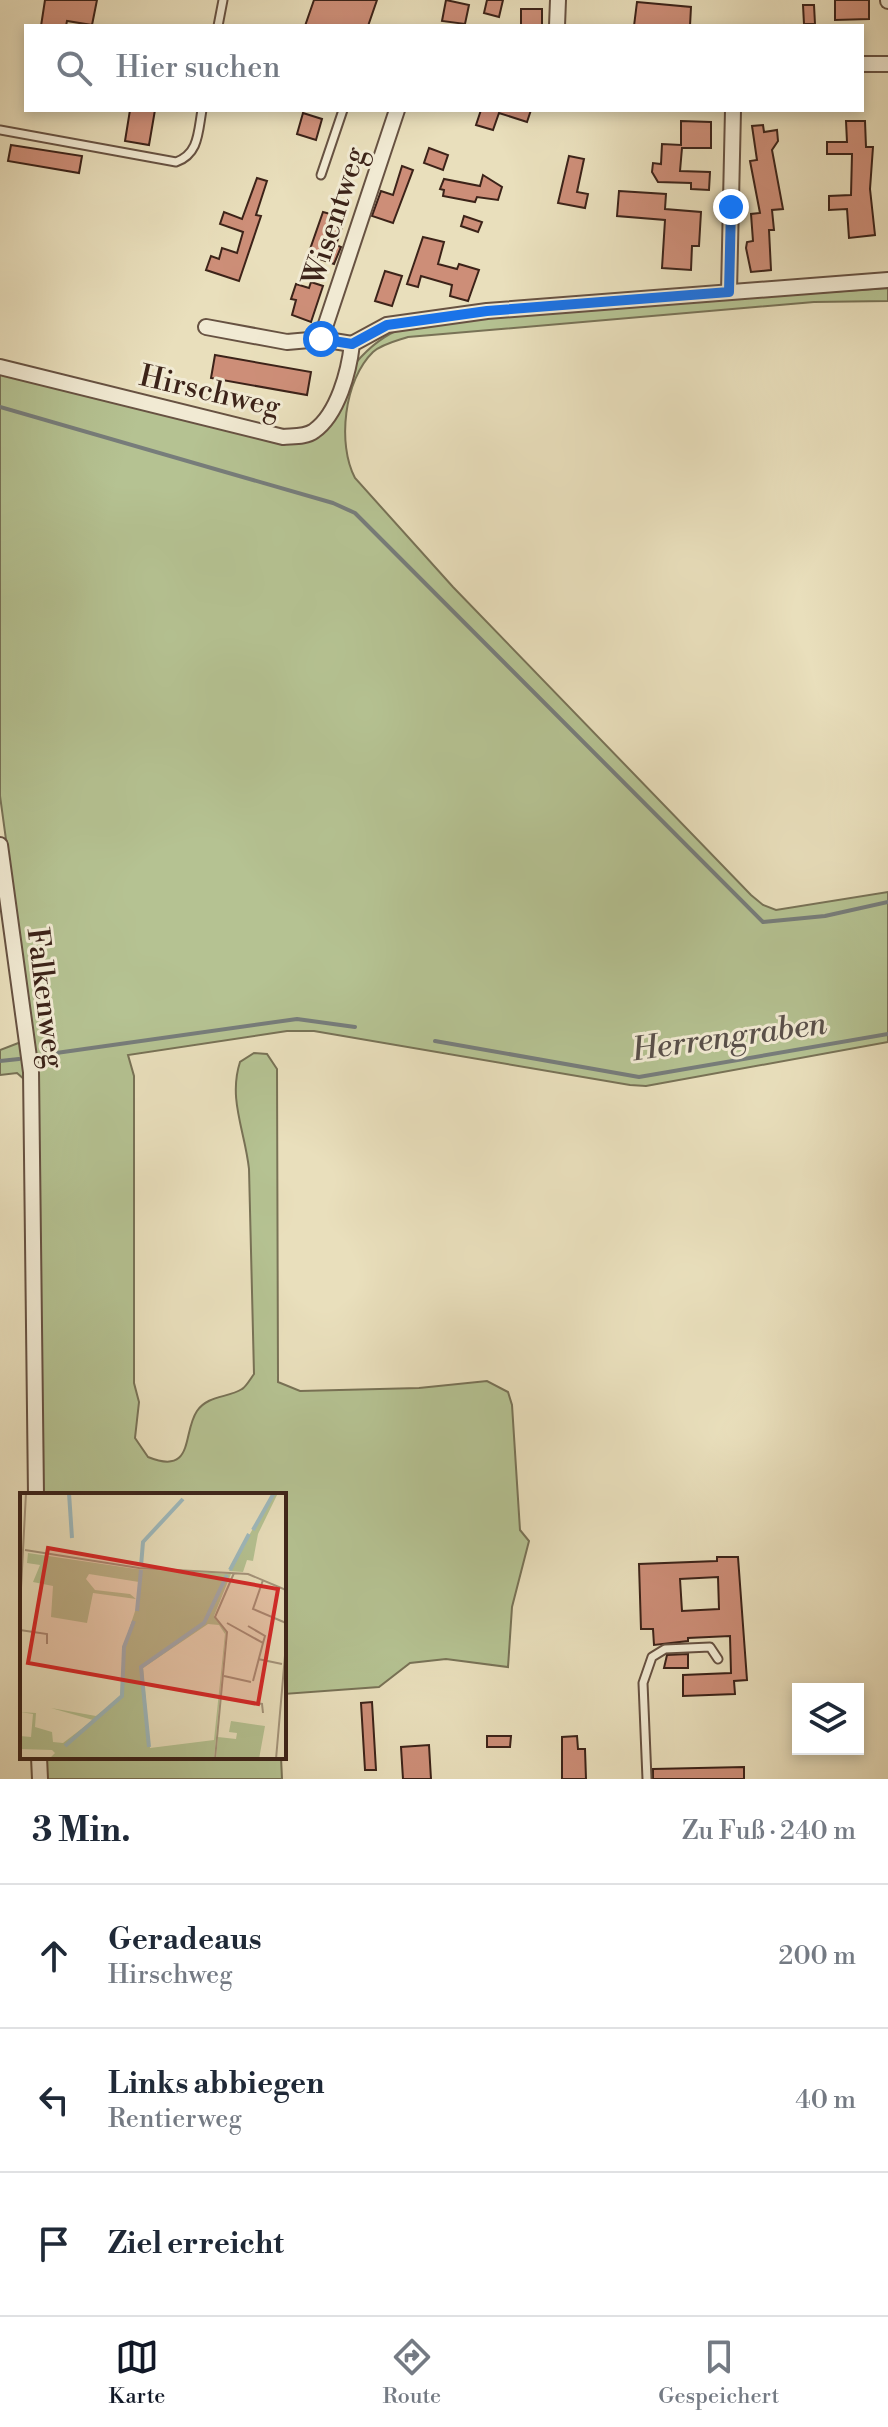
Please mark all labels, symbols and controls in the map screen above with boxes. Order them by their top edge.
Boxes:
search box [24,24,864,112]
icon: search [52,46,96,90]
text: Hier suchen [116,49,280,87]
street label: Wisentweg [294,142,375,292]
route end [713,189,749,225]
route start [303,321,339,357]
street label: Hirschweg [135,357,285,427]
street label: Falkenweg [18,926,73,1071]
water label: Herrengraben [628,1003,830,1071]
inset map [20,1493,286,1759]
map controls [792,1683,864,1755]
button: layers [792,1683,864,1755]
text: 3 Min. [32,1810,130,1852]
text: Zu Fuß · 240 m [682,1815,856,1847]
text: Geradeaus [108,1921,262,1959]
icon: ahead [32,1934,76,1978]
text: 200 m [779,1940,856,1972]
text: Hirschweg [108,1959,233,1991]
text: Links abbiegen [108,2065,324,2103]
icon: left [32,2078,76,2122]
text: 40 m [795,2084,856,2116]
text: Rentierweg [108,2103,242,2135]
icon: arrive [32,2222,76,2266]
text: Ziel erreicht [108,2225,284,2263]
tab: Karte [109,2335,165,2410]
tab: Route [383,2335,441,2410]
tab: Gespeichert [658,2335,779,2410]

